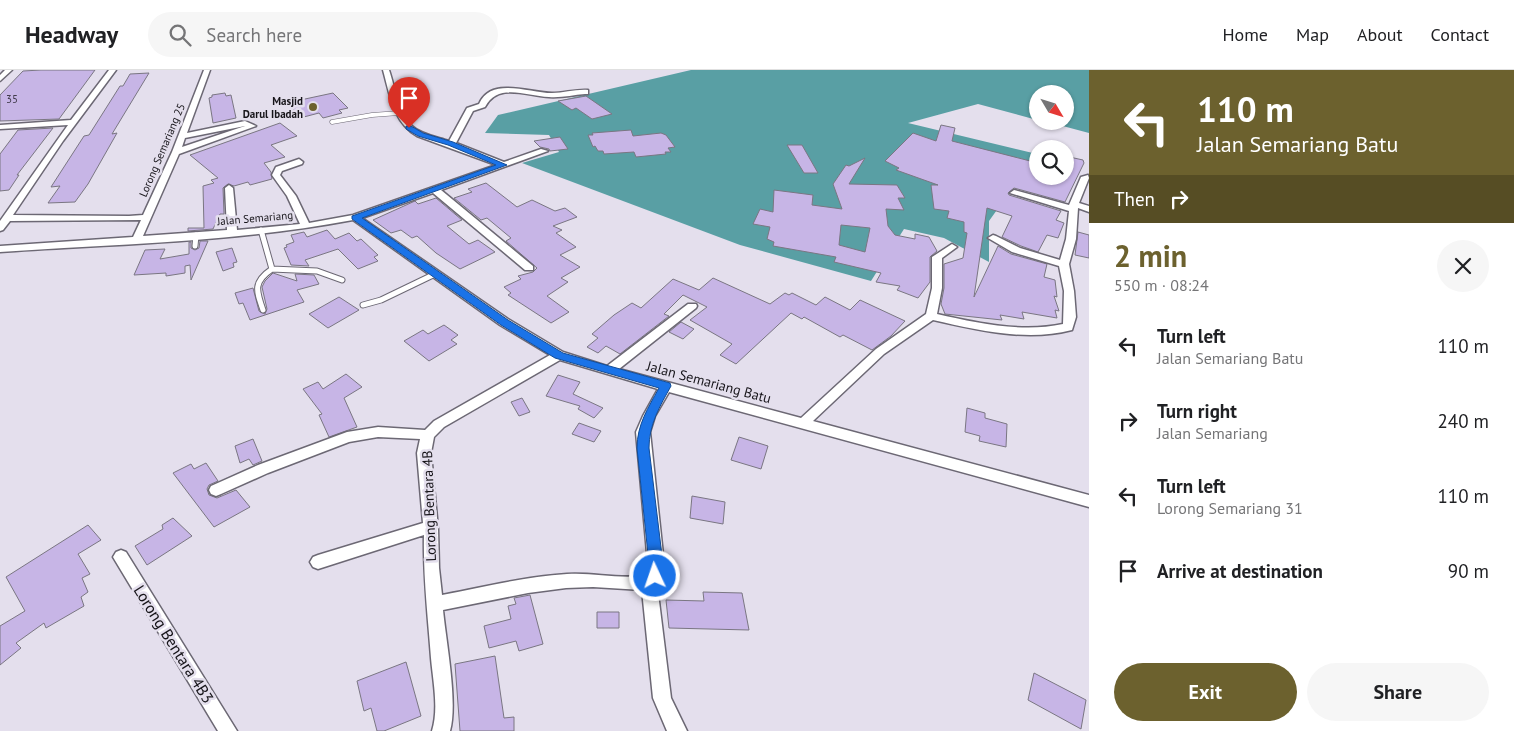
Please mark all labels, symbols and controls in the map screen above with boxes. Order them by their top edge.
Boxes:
search box [148,12,498,57]
text: Headway [25,19,118,50]
icon: search [166,21,194,49]
text: Search here [206,23,302,47]
text: Home [1222,23,1268,46]
text: Map [1296,23,1329,46]
text: About [1357,23,1403,46]
text: Contact [1431,23,1489,46]
pin [388,77,430,128]
icon: arrive [395,84,423,112]
north arrow [1029,85,1074,130]
map controls [1029,85,1074,185]
text: 110 m [1197,86,1294,132]
icon: left [1114,90,1179,155]
house number: 35 [6,92,18,106]
place label: Masjid Darul Ibadah [243,94,303,121]
street label: Lorong Semariang 25 [136,101,188,199]
marker: Masjid Darul Ibadah [307,101,319,113]
text: Jalan Semariang Batu [1197,130,1398,158]
button: search [1029,140,1074,185]
icon: right [1165,185,1193,213]
text: Then [1114,187,1155,211]
street label: Jalan Semariang [215,208,294,228]
text: 2 min [1114,236,1187,275]
button: close [1437,240,1489,292]
text: 550 m · 08:24 [1114,275,1209,295]
text: Turn left [1157,324,1226,348]
icon: left [1114,332,1142,360]
text: 110 m [1437,334,1489,358]
text: Jalan Semariang Batu [1157,348,1303,368]
street label: Jalan Semariang Batu [644,356,773,407]
text: Turn right [1157,399,1237,423]
icon: right [1114,407,1142,435]
text: 240 m [1437,409,1489,433]
text: Jalan Semariang [1157,423,1268,443]
street label: Lorong Bentara 4B [418,450,440,562]
text: Turn left [1157,474,1226,498]
icon: left [1114,482,1142,510]
text: 110 m [1437,484,1489,508]
text: Lorong Semariang 31 [1157,498,1303,518]
position arrow [628,549,680,601]
icon: arrive [1114,557,1142,585]
text: Arrive at destination [1157,559,1323,583]
text: 90 m [1448,559,1489,583]
street label: Lorong Bentara 4B3 [130,581,218,707]
button: Exit [1114,663,1297,721]
button: Share [1307,663,1489,721]

